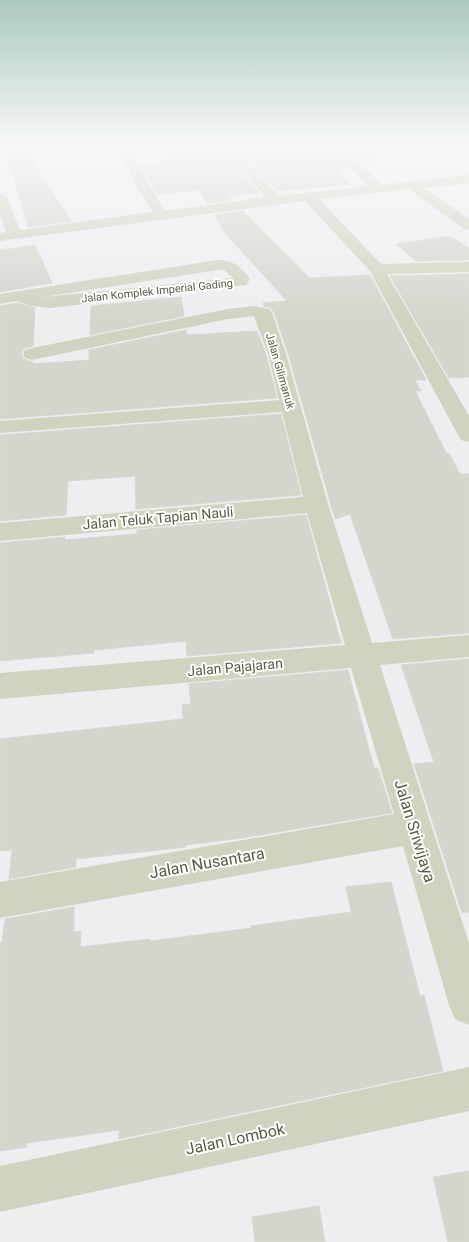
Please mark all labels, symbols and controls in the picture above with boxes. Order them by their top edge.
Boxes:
street label: Jalan Komplek Imperial Gading [81,277,233,305]
street label: Jalan Gilimanuk [263,332,297,411]
street label: Jalan Teluk Tapian Nauli [82,503,234,533]
street label: Jalan Pajajaran [187,655,283,679]
street label: Jalan Sriwijaya [390,777,440,885]
street label: Jalan Nusantara [148,844,266,882]
street label: Jalan Lombok [184,1119,287,1159]

